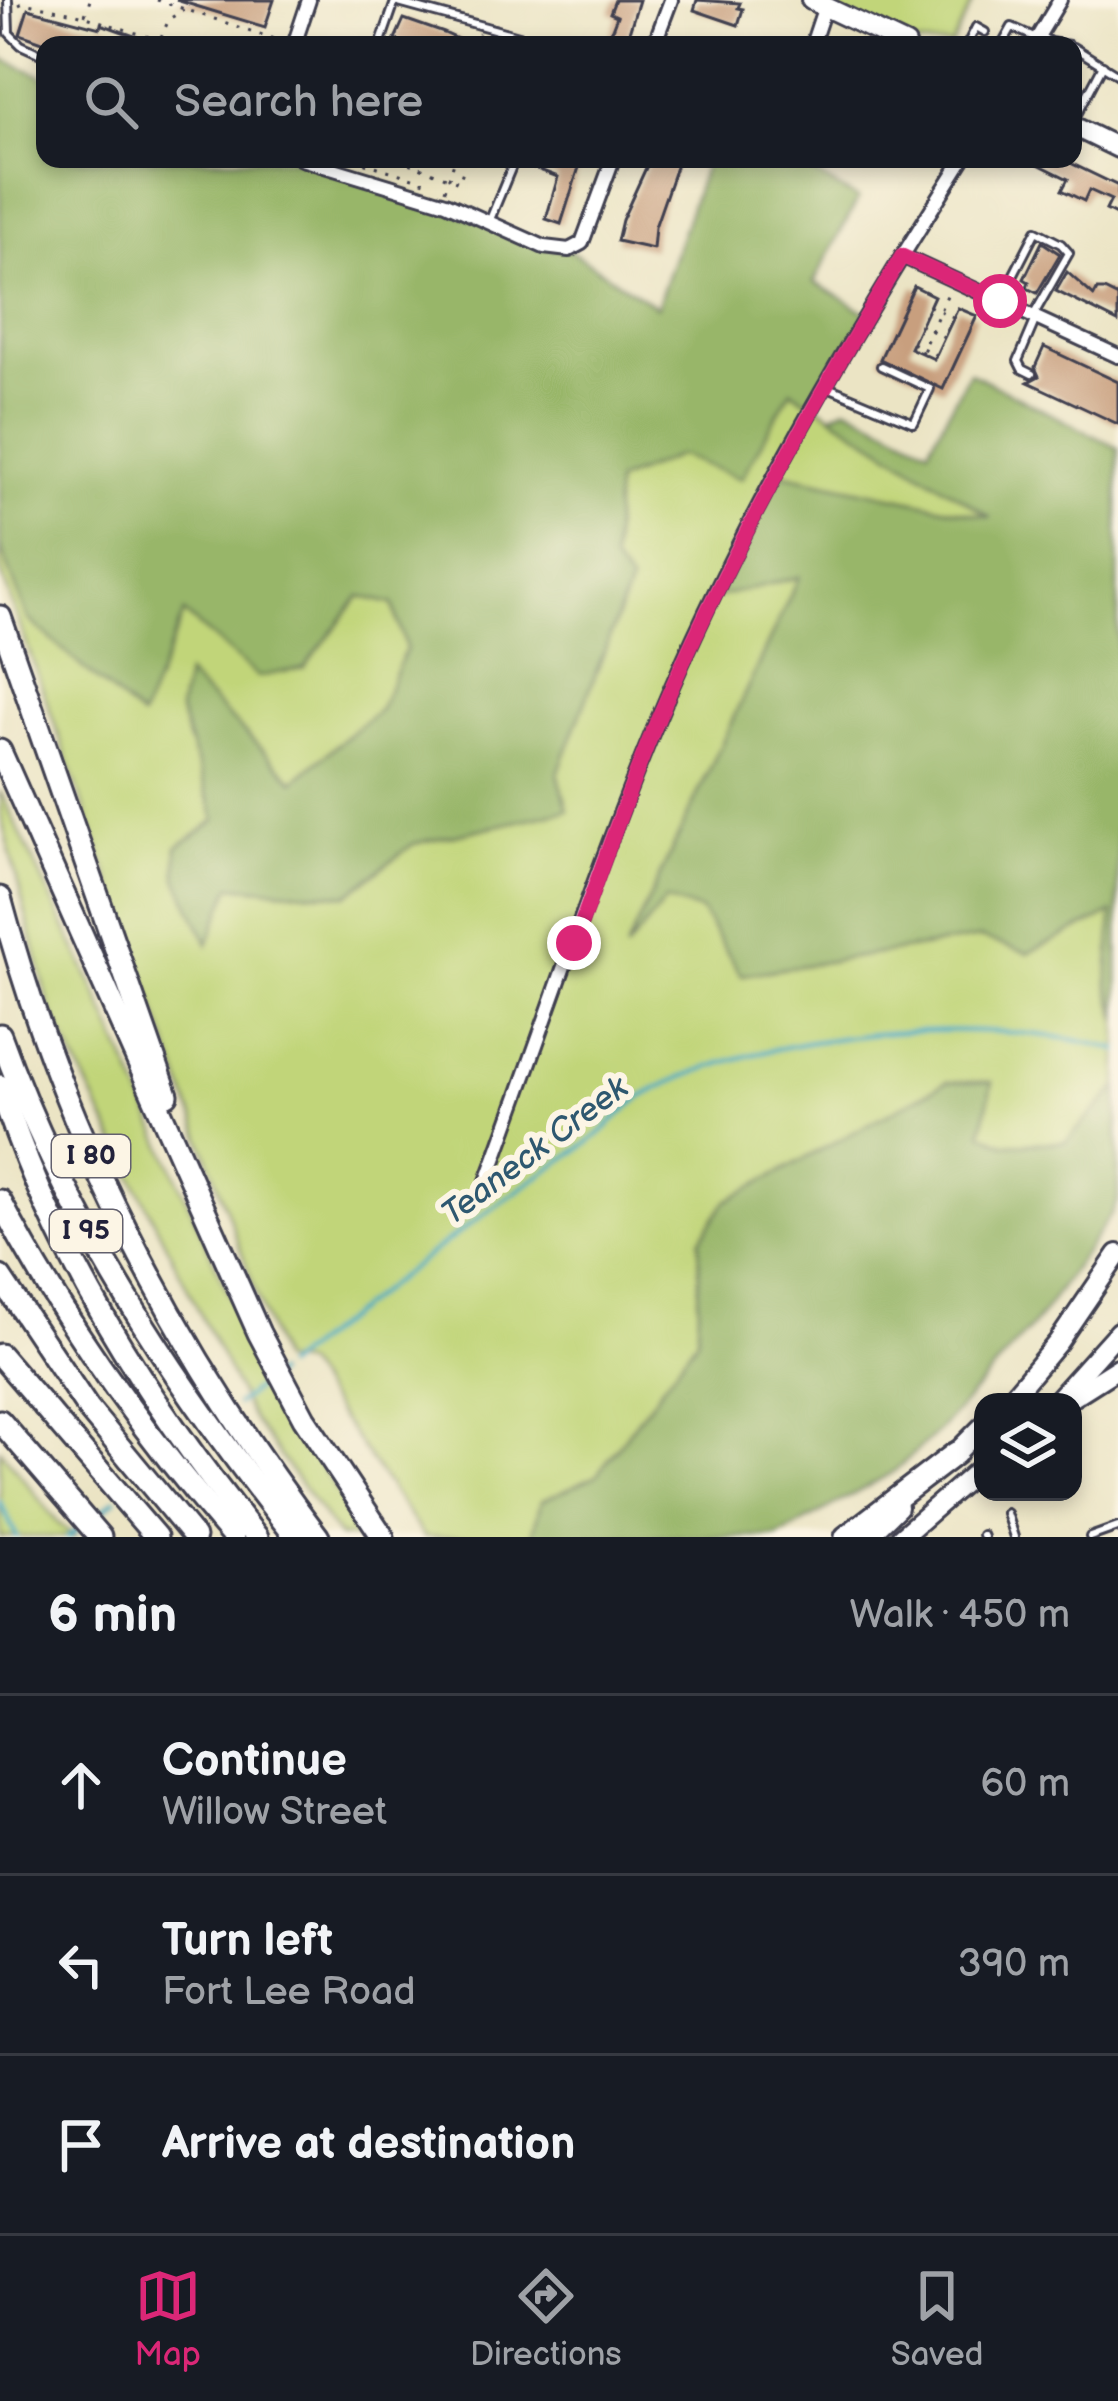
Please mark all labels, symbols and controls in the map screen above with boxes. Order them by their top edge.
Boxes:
search box [36,36,1082,168]
icon: search [78,69,144,135]
text: Search here [174,75,423,130]
route start [973,274,1027,328]
route end [547,916,601,970]
water label: Teaneck Creek [434,1067,637,1234]
road number: I 80 [52,1135,130,1177]
road number: I 95 [50,1210,122,1252]
map controls [974,1393,1082,1501]
button: layers [974,1393,1082,1501]
text: 6 min [48,1585,177,1646]
text: Walk · 450 m [849,1592,1070,1639]
text: Continue [162,1734,347,1789]
icon: ahead [48,1752,114,1818]
text: 60 m [980,1761,1070,1808]
text: Willow Street [162,1789,387,1836]
text: Turn left [162,1914,333,1969]
icon: left [48,1932,114,1998]
text: 390 m [958,1941,1070,1988]
text: Fort Lee Road [162,1969,416,2016]
icon: arrive [48,2112,114,2178]
text: Arrive at destination [162,2117,575,2172]
tab: Map [135,2263,201,2375]
tab: Directions [470,2263,622,2375]
tab: Saved [891,2263,983,2375]

